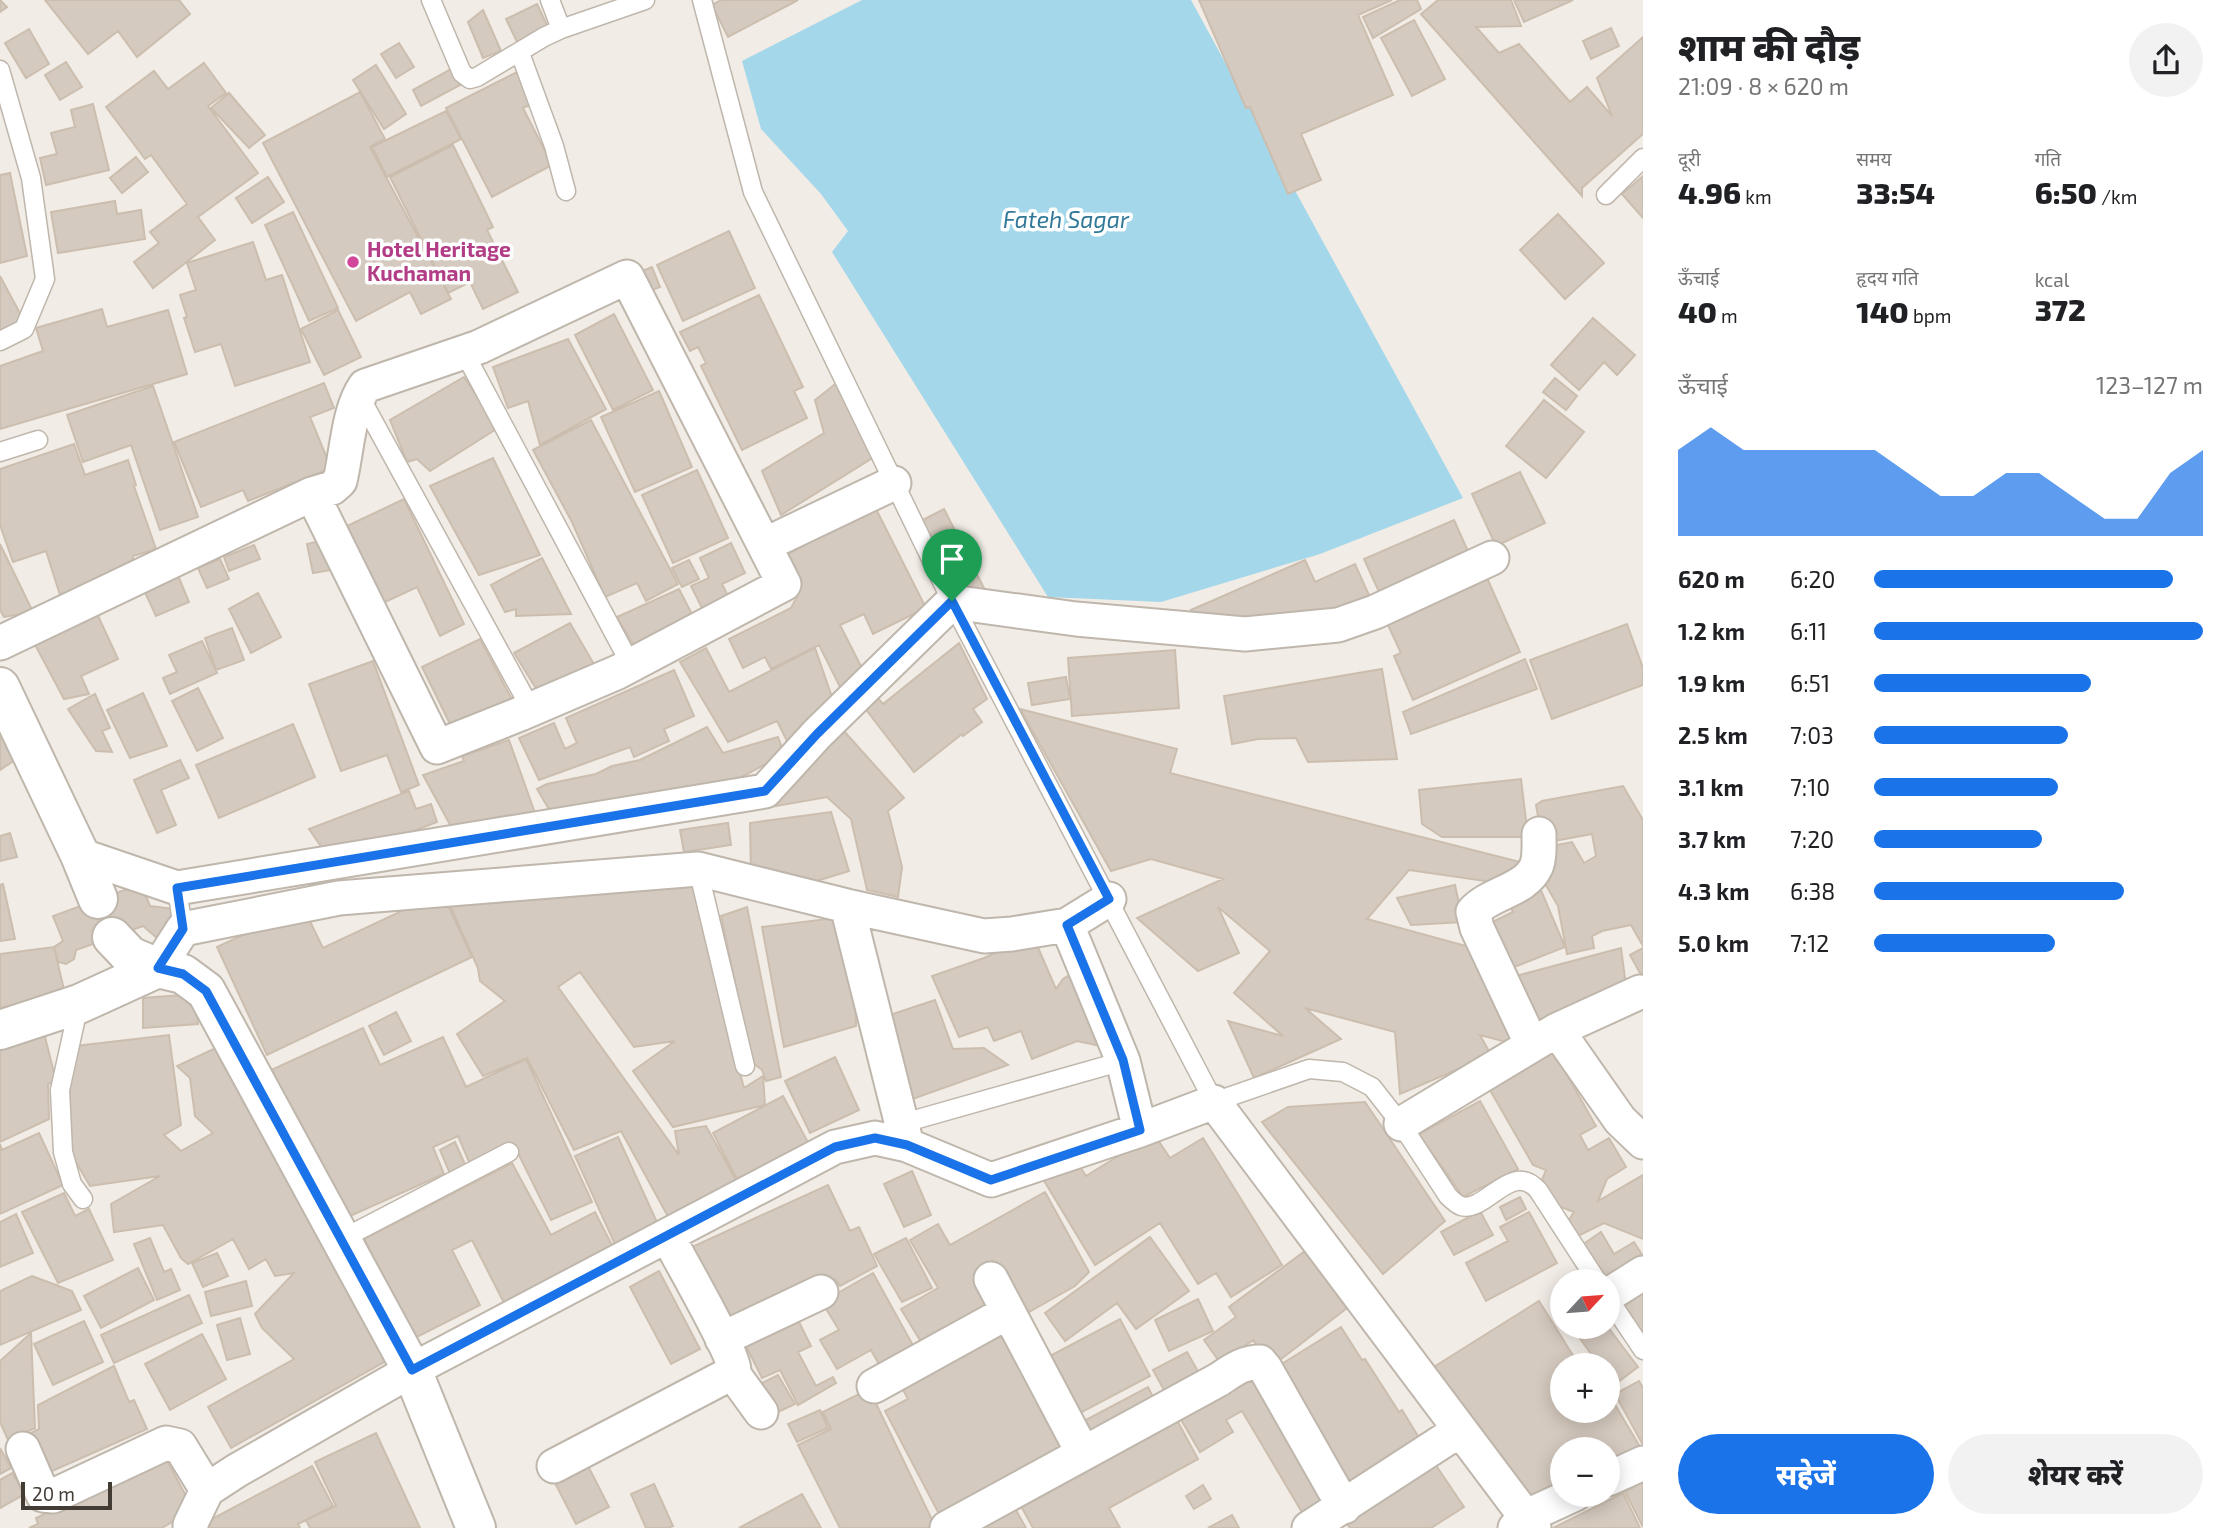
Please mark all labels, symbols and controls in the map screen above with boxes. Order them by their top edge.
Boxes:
text: शाम की दौड़ [1678,23,1860,69]
button: share [2129,23,2203,97]
text: 21:09 · 8 × 620 m [1678,72,1849,100]
text: दूरी [1678,147,1701,170]
text: समय [1856,147,1892,170]
text: गति [2035,147,2061,170]
text: 4.96 [1678,174,1741,210]
text: 33:54 [1856,174,1935,210]
text: 6:50 [2035,174,2097,210]
text: km [1741,185,1772,208]
text: /km [2097,185,2137,208]
water label: Fateh Sagar [1003,205,1130,233]
place label: Hotel Heritage Kuchaman [367,236,511,285]
marker: Hotel Heritage Kuchaman [345,254,361,270]
text: ऊँचाई [1678,266,1719,289]
text: हृदय गति [1856,266,1919,289]
text: kcal [2035,268,2069,291]
text: 372 [2035,291,2086,327]
text: 40 [1678,293,1717,329]
text: 140 [1856,293,1909,329]
text: m [1717,304,1738,327]
text: bpm [1909,304,1951,327]
text: ऊँचाई [1678,371,1728,399]
text: 123–127 m [2096,371,2203,399]
pin [922,529,982,601]
icon: arrive [933,540,971,578]
text: 620 m [1678,565,1745,593]
text: 6:20 [1790,565,1835,593]
text: 1.2 km [1678,617,1745,645]
text: 6:11 [1790,617,1827,645]
text: 1.9 km [1678,669,1745,697]
text: 6:51 [1790,669,1830,697]
text: 2.5 km [1678,721,1748,749]
text: 7:03 [1790,721,1834,749]
text: 3.1 km [1678,773,1744,801]
text: 7:10 [1790,773,1830,801]
text: 3.7 km [1678,825,1746,853]
text: 7:20 [1790,825,1834,853]
text: 4.3 km [1678,877,1749,905]
text: 6:38 [1790,877,1835,905]
text: 5.0 km [1678,929,1749,957]
text: 7:12 [1790,929,1829,957]
north arrow [1550,1269,1620,1339]
map controls [1550,1269,1620,1507]
button: + [1550,1353,1620,1423]
button: सहेजें [1678,1434,1934,1514]
button: शेयर करें [1948,1434,2203,1514]
button: − [1550,1437,1620,1507]
scale bar [21,1479,112,1511]
text: 20 m [32,1482,75,1505]

